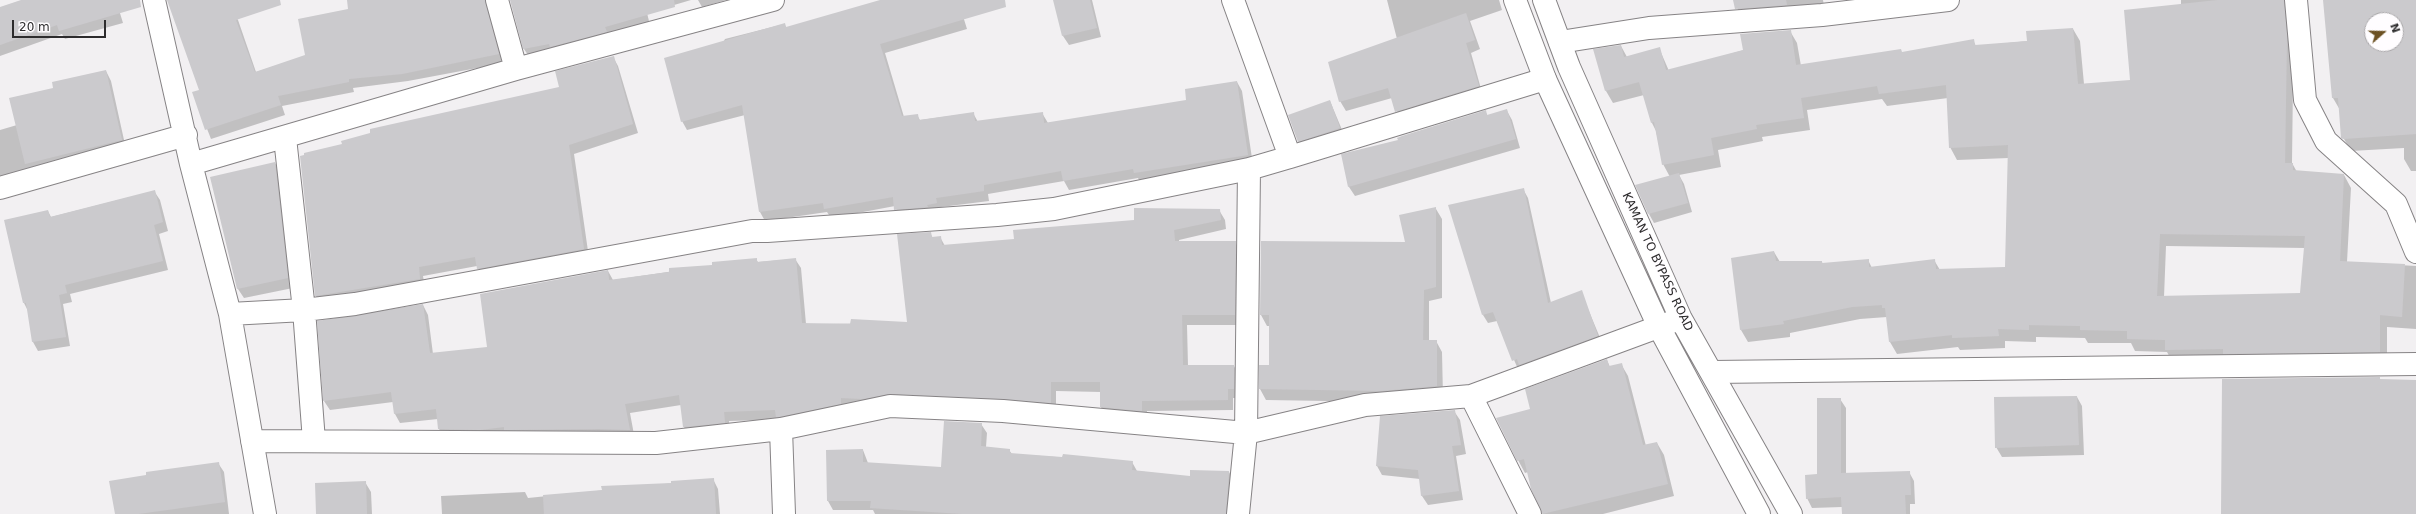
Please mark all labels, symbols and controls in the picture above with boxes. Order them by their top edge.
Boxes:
scale bar [14,12,108,38]
north arrow [2364,12,2404,52]
text: 20 m [19,20,50,34]
text: N [2387,22,2402,35]
street label: KAMAN TO BYPASS ROAD [1618,190,1696,334]

